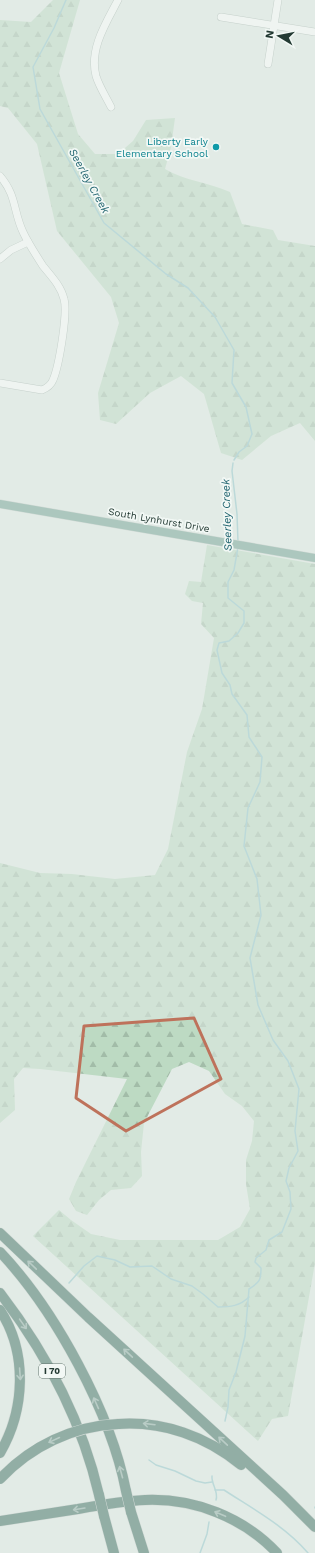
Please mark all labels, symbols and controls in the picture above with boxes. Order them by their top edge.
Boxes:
north arrow [259,16,299,56]
text: N [263,29,277,39]
place label: Liberty Early Elementary School [116,136,209,159]
marker: Liberty Early Elementary School [211,142,221,152]
water label: Seerley Creek [66,146,113,217]
water label: Seerley Creek [219,478,235,551]
street label: South Lynhurst Drive [107,506,211,534]
one-way arrow [27,1260,37,1270]
one-way arrow [19,1318,27,1329]
one-way arrow [123,1349,133,1358]
road number: I 70 [39,1364,65,1378]
one-way arrow [16,1367,23,1380]
one-way arrow [92,1398,99,1410]
one-way arrow [143,1421,156,1428]
one-way arrow [48,1437,60,1444]
one-way arrow [219,1437,229,1446]
one-way arrow [117,1465,125,1478]
one-way arrow [73,1505,86,1513]
one-way arrow [215,1510,227,1517]

